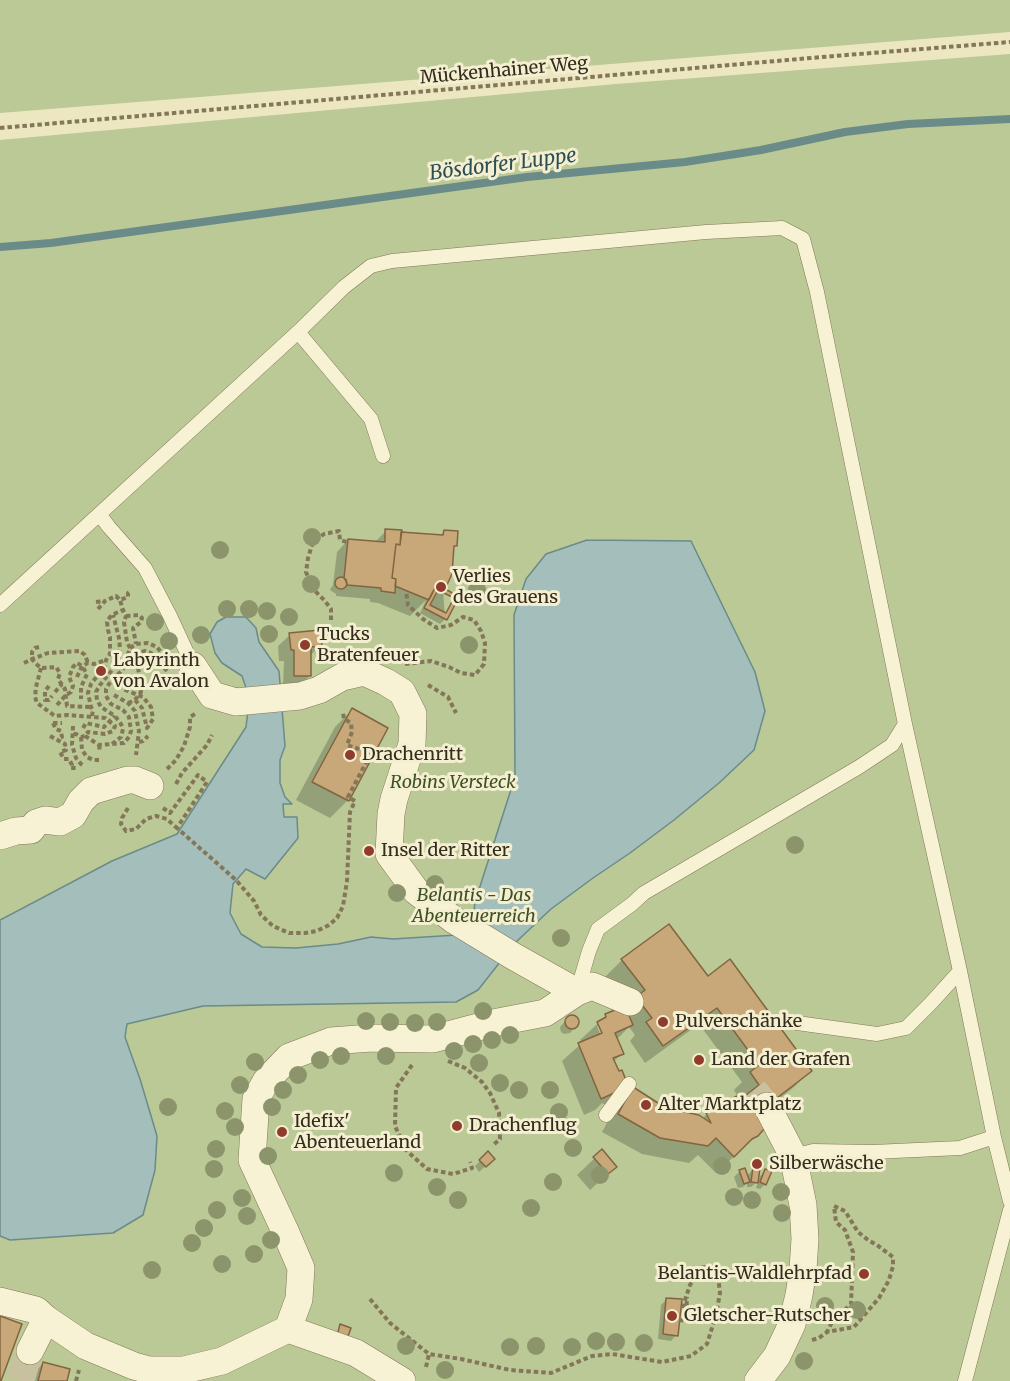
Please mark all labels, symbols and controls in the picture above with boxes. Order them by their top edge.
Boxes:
street label: Mückenhainer Weg [419,53,589,89]
water label: Bösdorfer Luppe [428,144,578,186]
place label: Verlies des Grauens [453,566,558,608]
marker: Verlies des Grauens [434,580,448,594]
place label: Tucks Bratenfeuer [317,624,419,666]
marker: Tucks Bratenfeuer [298,638,312,652]
place label: Labyrinth von Avalon [113,650,209,692]
marker: Labyrinth von Avalon [94,664,108,678]
place label: Drachenritt [362,744,463,766]
marker: Drachenritt [343,748,357,762]
park label: Robins Versteck [390,772,516,794]
place label: Insel der Ritter [381,840,510,862]
marker: Insel der Ritter [362,844,376,858]
park label: Belantis - Das Abenteuerreich [412,885,536,928]
place label: Pulverschänke [675,1011,802,1033]
marker: Pulverschänke [656,1015,670,1029]
place label: Land der Grafen [711,1049,850,1071]
marker: Land der Grafen [692,1053,706,1067]
place label: Alter Marktplatz [658,1094,801,1116]
marker: Alter Marktplatz [639,1098,653,1112]
place label: Idefix' Abenteuerland [294,1111,421,1154]
place label: Drachenflug [469,1115,577,1137]
marker: Drachenflug [450,1119,464,1133]
marker: Idefix' Abenteuerland [275,1125,289,1139]
place label: Silberwäsche [769,1153,884,1175]
marker: Silberwäsche [750,1157,764,1171]
place label: Belantis-Waldlehrpfad [657,1263,852,1285]
marker: Belantis-Waldlehrpfad [857,1267,871,1281]
place label: Gletscher-Rutscher [684,1305,851,1327]
marker: Gletscher-Rutscher [665,1309,679,1323]

